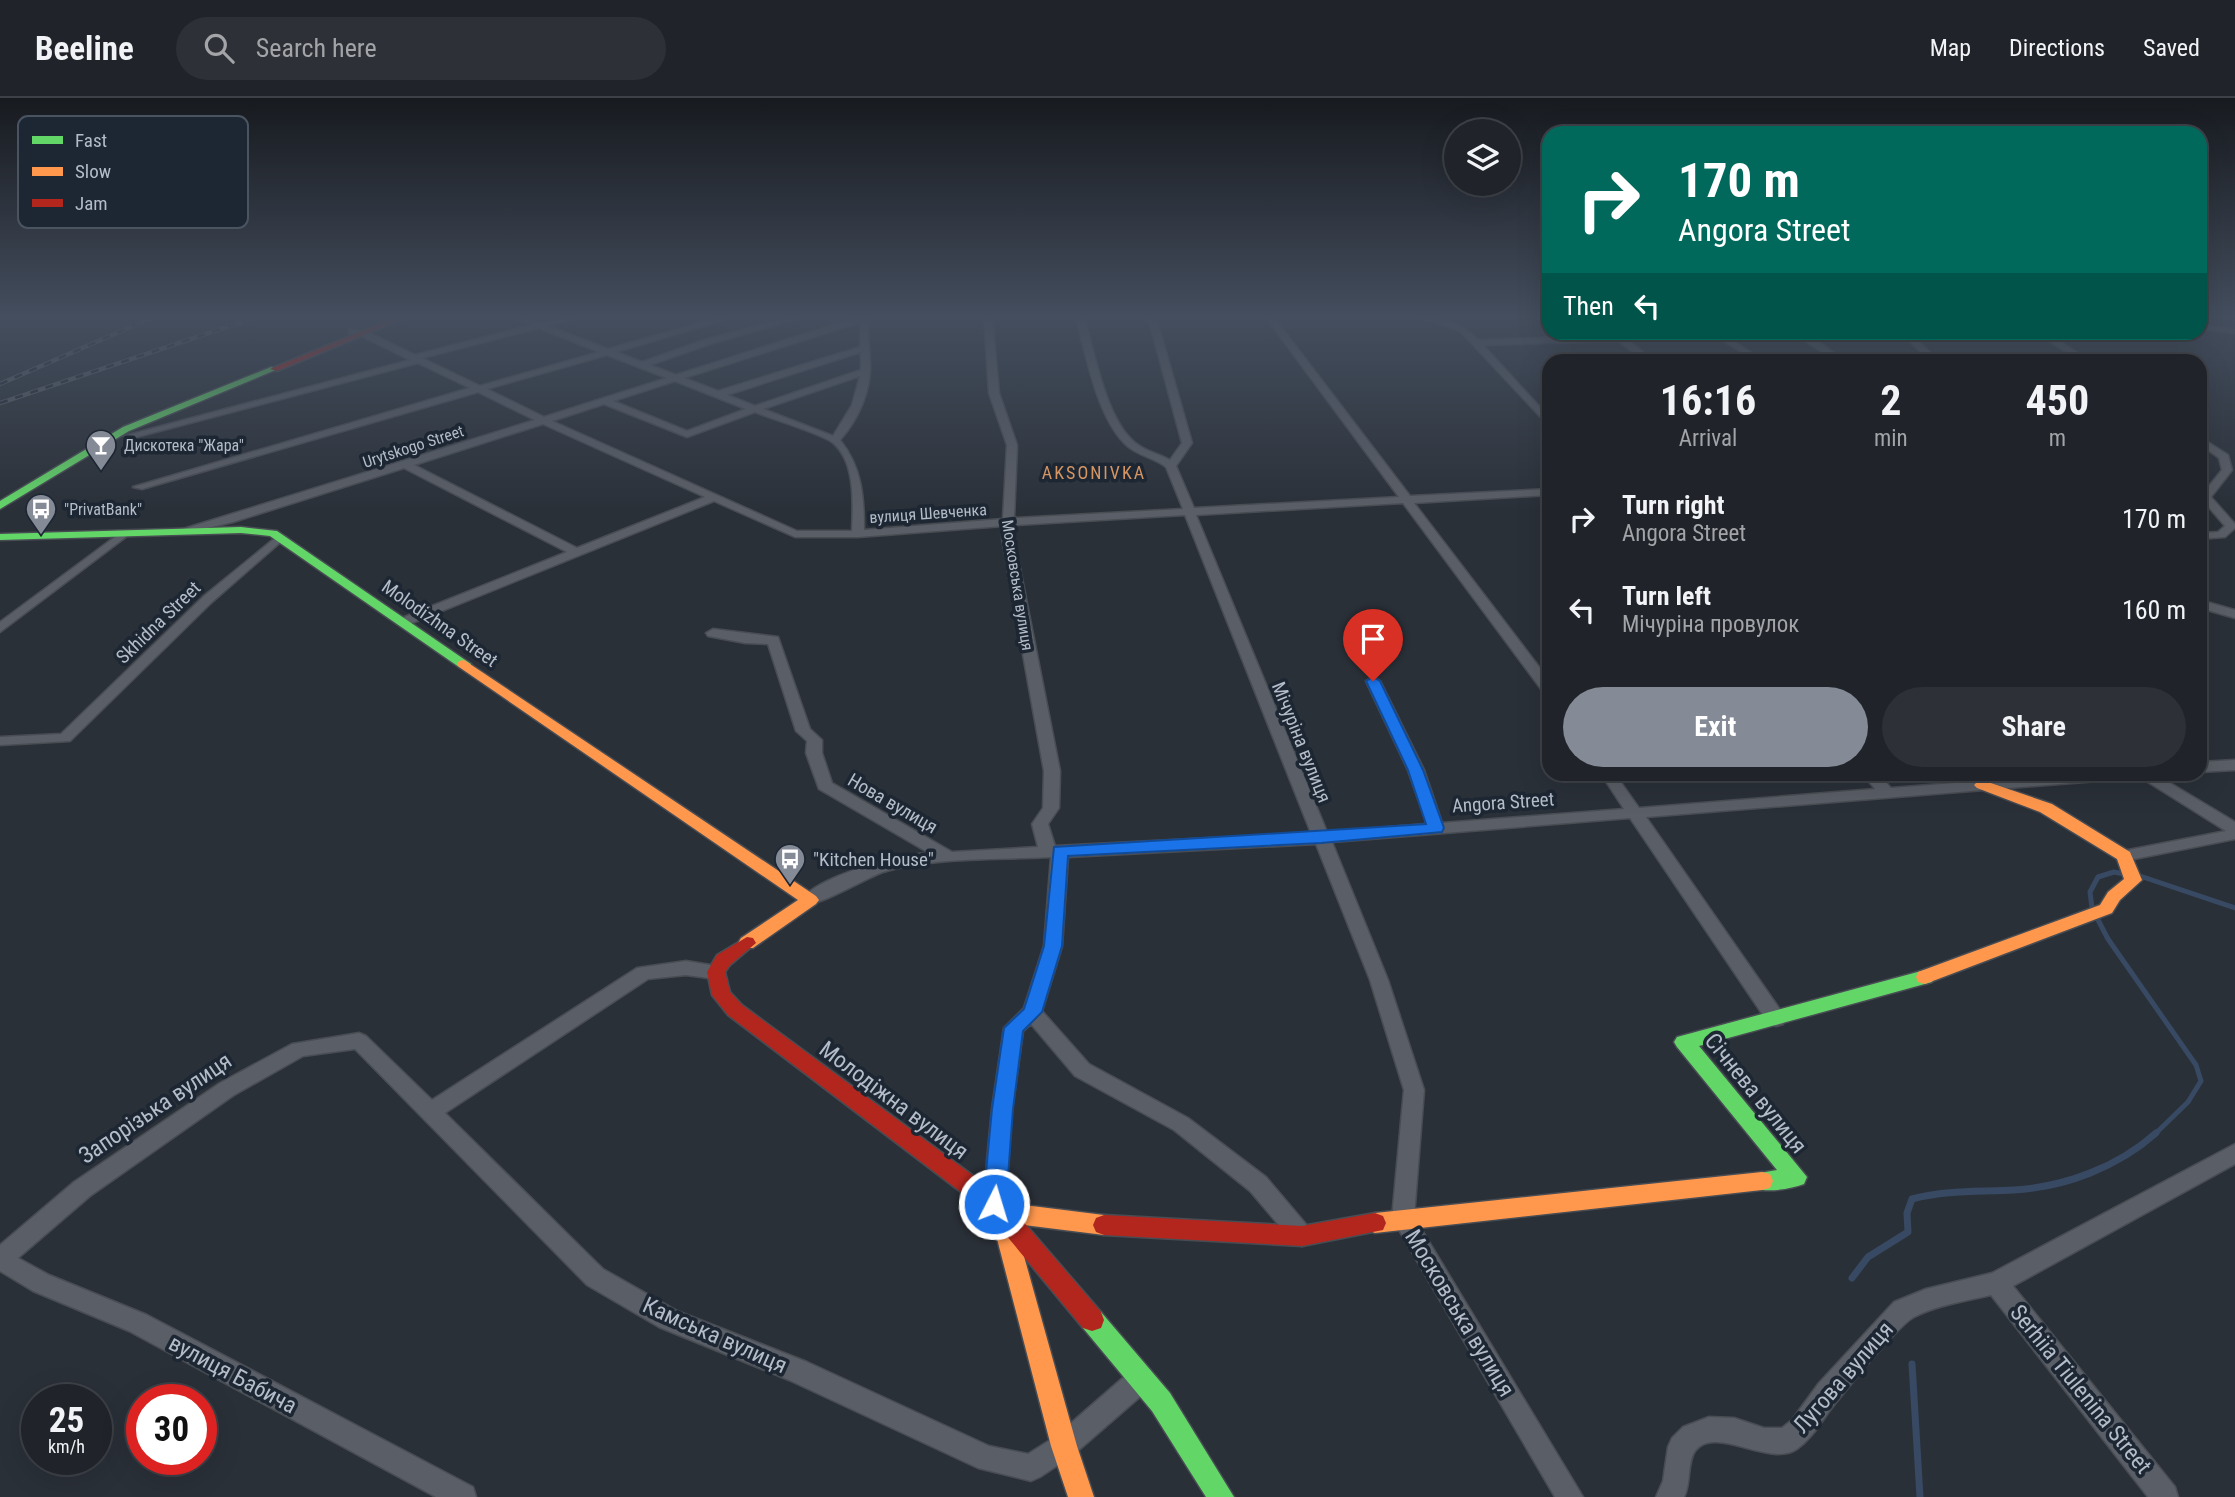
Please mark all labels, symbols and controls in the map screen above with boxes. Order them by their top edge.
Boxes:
search box [176,17,666,80]
text: Beeline [35,29,134,68]
icon: search [200,29,238,67]
text: Search here [256,33,377,63]
text: Map [1930,34,1971,62]
text: Directions [2009,34,2105,62]
text: Saved [2143,34,2200,62]
legend [18,116,248,228]
map controls [1444,119,1521,196]
button: layers [1444,119,1521,196]
text: Fast [75,129,107,152]
text: 170 m [1678,152,1800,209]
icon: right [1563,154,1654,245]
text: Slow [75,160,111,183]
text: Jam [75,192,108,215]
text: Angora Street [1678,211,1851,249]
icon: left [1628,287,1666,325]
text: Then [1563,291,1614,321]
text: 16:16 [1660,376,1756,425]
text: 2 [1880,376,1901,425]
text: 450 [2025,376,2089,425]
street label: Urytskogo Street [360,421,466,472]
text: Arrival [1679,425,1737,452]
text: min [1874,425,1908,452]
text: m [2049,425,2066,452]
bar icon: Дискотека "Жара" [84,428,118,472]
place label: Дискотека "Жара" [124,436,244,455]
district label: AKSONІVKA [1042,462,1146,483]
text: Turn right [1622,490,1724,520]
bus stop icon: "PrivatBank" [24,492,58,536]
place label: "PrivatBank" [64,500,142,519]
street label: вулиця Шевченка [869,500,987,527]
icon: right [1563,500,1601,538]
text: 170 m [2122,504,2186,534]
street label: Московська вулиця [998,518,1037,652]
text: Angora Street [1622,520,1746,547]
street label: Molodizhna Street [377,575,502,672]
street label: Skhidna Street [111,576,205,668]
text: Turn left [1622,581,1711,611]
icon: left [1563,591,1601,629]
text: 160 m [2122,595,2186,625]
pin [1343,609,1403,681]
text: Мічуріна провулок [1622,611,1799,638]
icon: arrive [1354,620,1392,658]
street label: Мічуріна вулиця [1267,678,1336,806]
button: Exit [1563,687,1868,767]
button: Share [1882,687,2186,767]
street label: Нова вулиця [844,768,942,838]
street label: Angora Street [1451,787,1555,818]
bus stop icon: "Kitchen House" [773,842,807,886]
place label: "Kitchen House" [813,848,934,871]
street label: Січнева вулиця [1699,1028,1812,1159]
street label: Молодіжна вулиця [814,1036,973,1165]
street label: Запорізька вулиця [74,1047,237,1170]
position arrow [957,1167,1031,1241]
street label: Московська вулиця [1399,1225,1520,1402]
street label: Камська вулиця [638,1292,791,1379]
street label: Serhiia Tiulenina Street [2004,1299,2157,1479]
street label: Лугова вулиця [1788,1316,1899,1439]
street label: вулиця Бабича [164,1329,301,1419]
speed limit sign: 30 [126,1384,217,1475]
text: 25 [49,1400,84,1441]
text: km/h [48,1436,85,1457]

